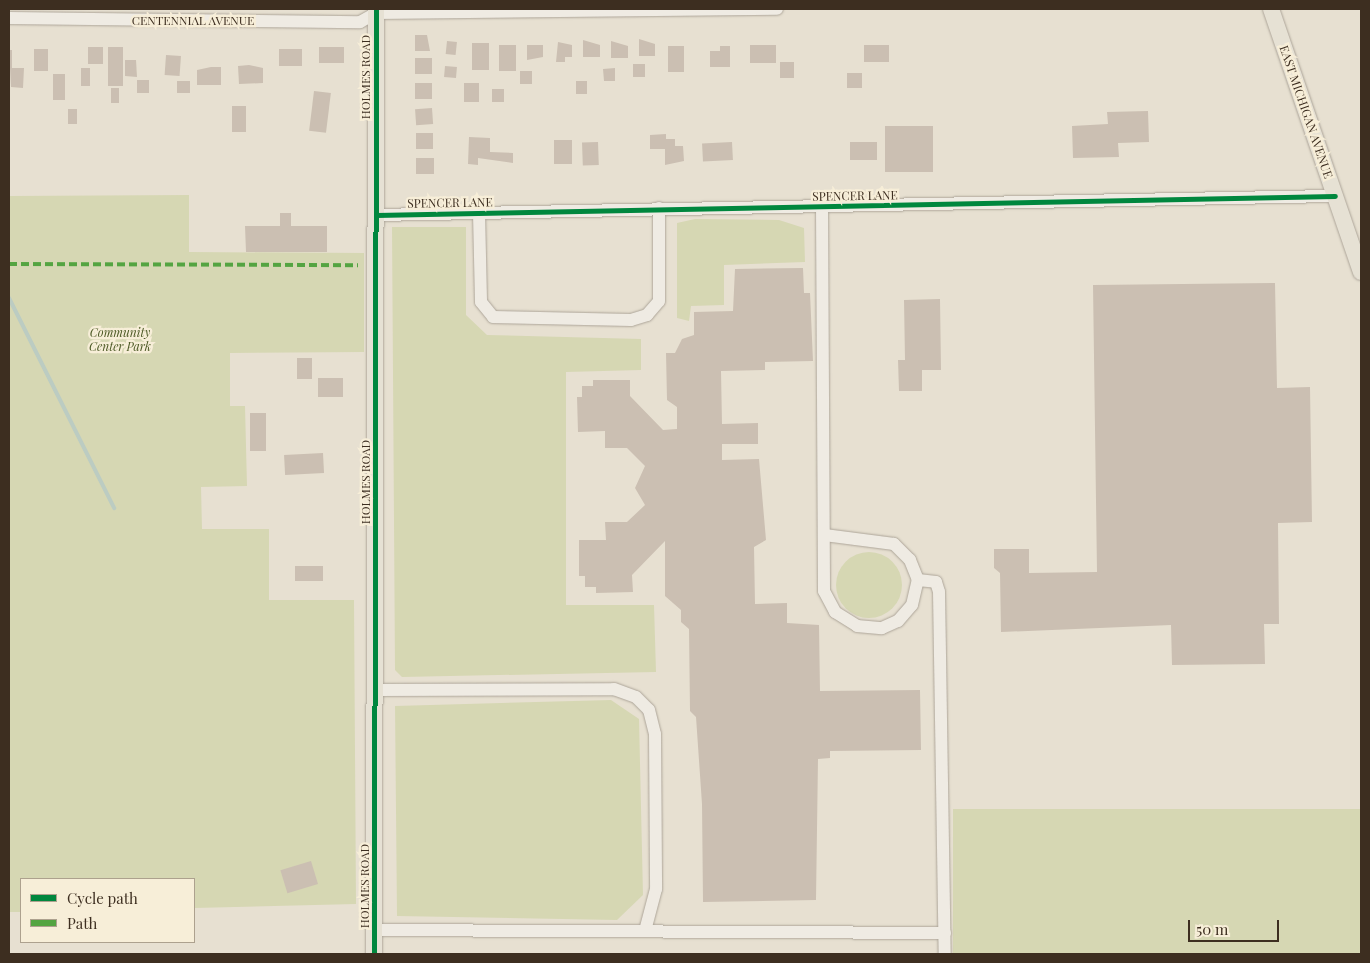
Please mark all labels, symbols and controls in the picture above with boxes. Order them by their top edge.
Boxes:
street label: CENTENNIAL AVENUE [132,14,254,28]
street label: HOLMES ROAD [359,35,373,119]
street label: EAST MICHIGAN AVENUE [1276,43,1336,181]
street label: SPENCER LANE [812,188,898,204]
street label: SPENCER LANE [407,195,493,211]
park label: Community Center Park [89,326,151,354]
street label: HOLMES ROAD [359,440,373,524]
street label: HOLMES ROAD [358,844,372,928]
legend [20,878,195,943]
text: Cycle path [67,888,138,908]
scale bar [1190,910,1281,942]
text: Path [67,913,97,933]
text: 50 m [1196,919,1228,939]

